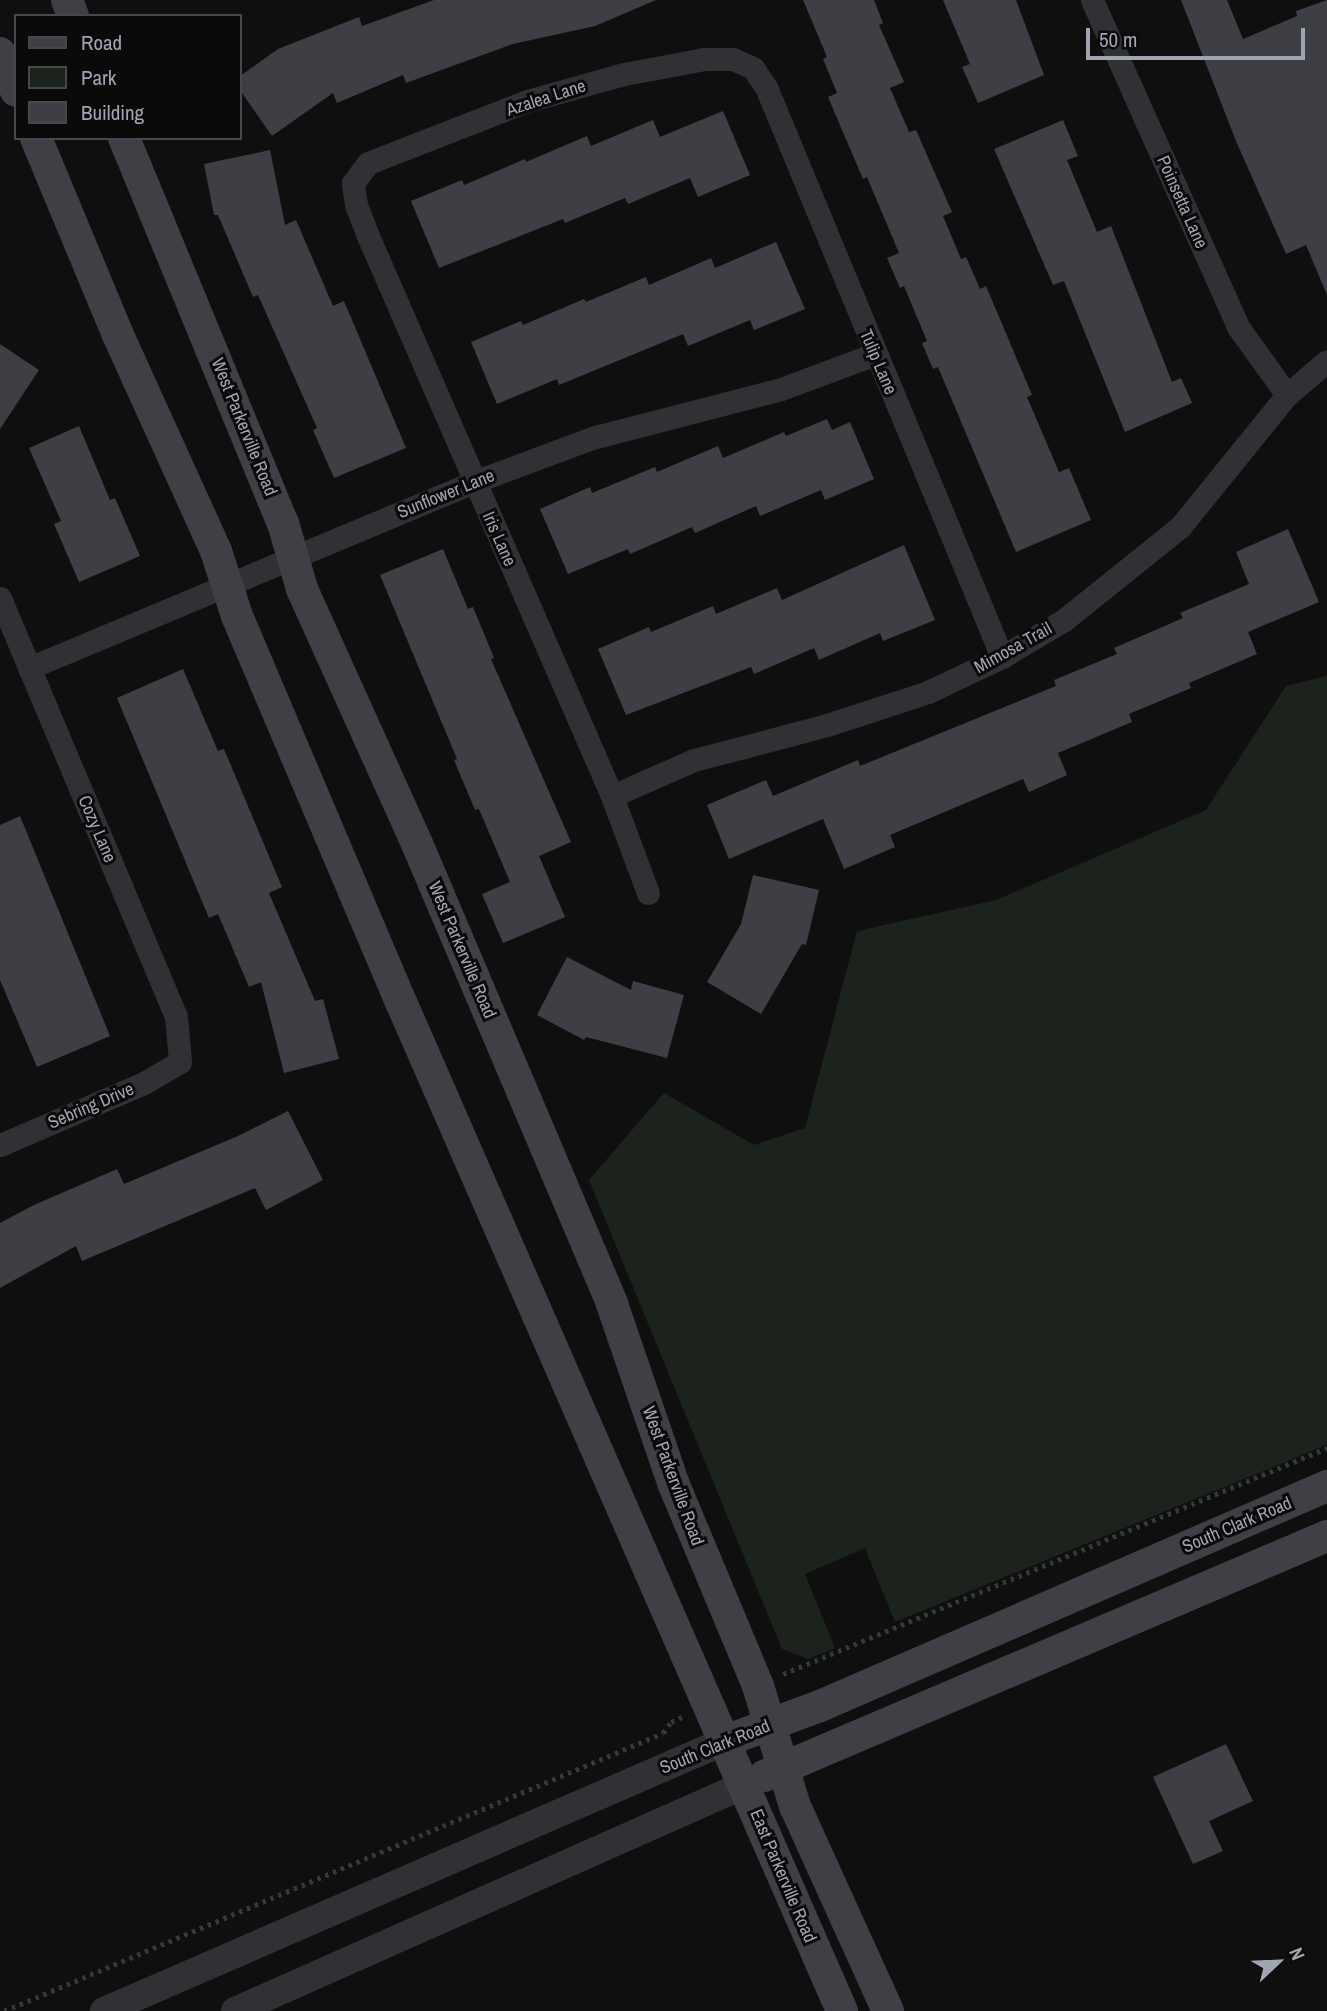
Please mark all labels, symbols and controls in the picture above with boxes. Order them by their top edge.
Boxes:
legend [14,14,242,140]
scale bar [1089,14,1308,58]
text: 50 m [1099,25,1137,54]
text: Road [81,28,122,57]
text: Park [81,63,116,92]
street label: Azalea Lane [504,75,588,121]
text: Building [81,98,144,127]
street label: Poinsetta Lane [1152,152,1212,252]
street label: Tulip Lane [855,326,901,398]
street label: West Parkerville Road [207,355,281,499]
street label: Sunflower Lane [394,465,498,523]
street label: Iris Lane [477,508,521,570]
street label: Mimosa Trail [970,618,1056,678]
street label: Cozy Lane [73,792,121,866]
street label: West Parkerville Road [423,878,501,1022]
street label: Sebring Drive [45,1078,137,1134]
street label: West Parkerville Road [638,1403,708,1549]
street label: South Clark Road [1179,1492,1295,1558]
street label: South Clark Road [657,1715,773,1779]
street label: East Parkerville Road [745,1806,821,1946]
north arrow [1243,1927,1313,1997]
text: N [1283,1944,1311,1964]

